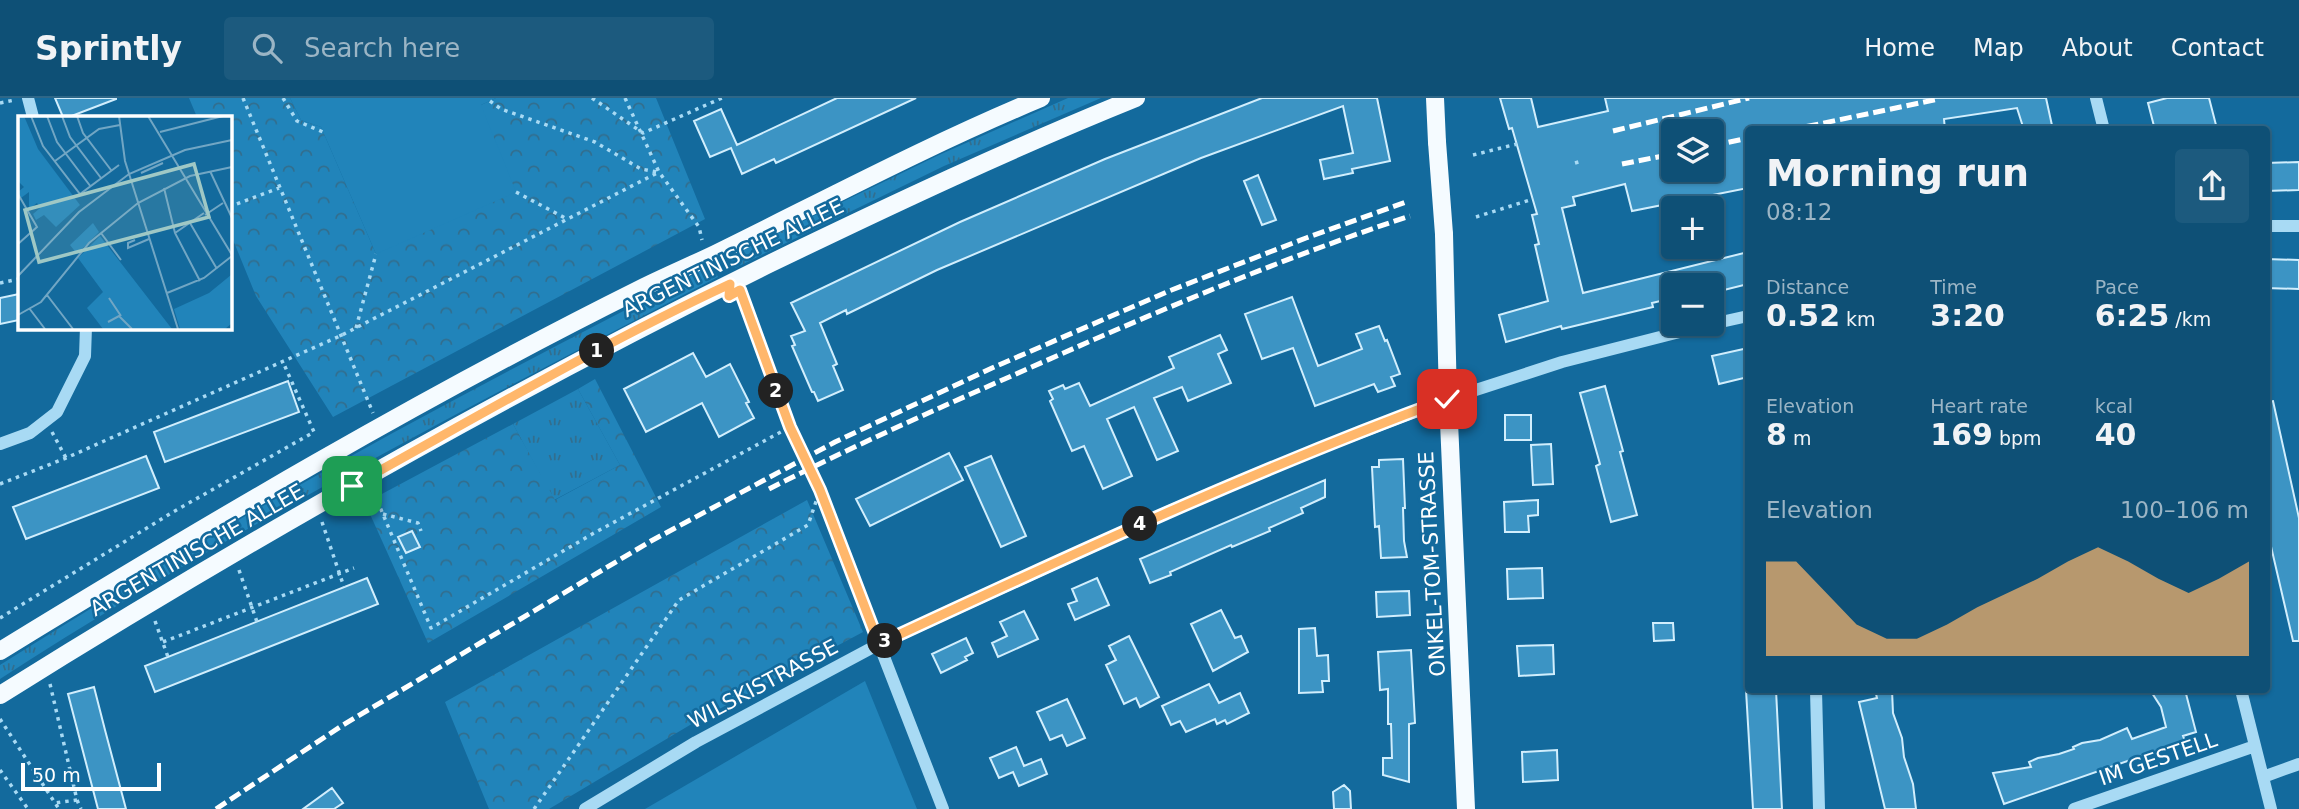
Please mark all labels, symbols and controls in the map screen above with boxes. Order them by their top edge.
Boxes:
search box [224,17,714,80]
text: Sprintly [35,29,182,68]
icon: search [248,29,286,67]
text: Search here [304,33,460,63]
text: Home [1864,34,1935,62]
text: Map [1973,34,2024,62]
text: About [2062,34,2133,62]
text: Contact [2171,34,2264,62]
inset map [18,116,231,329]
map controls [1661,119,1724,336]
button: layers [1661,119,1724,182]
button: share [2175,149,2249,223]
text: Morning run [1766,151,2029,195]
street label: ARGENTINISCHE ALLEE [618,194,848,322]
button: + [1661,196,1724,259]
text: 08:12 [1766,199,1832,225]
button: − [1661,273,1724,336]
text: Distance [1766,276,1849,298]
text: Time [1930,276,1977,298]
text: Pace [2095,276,2139,298]
text: 0.52 [1766,298,1840,333]
text: 3:20 [1930,298,2005,333]
text: 6:25 [2095,298,2169,333]
text: km [1840,308,1876,330]
text: /km [2169,308,2211,330]
pin: 1 [580,334,614,368]
text: 1 [590,339,603,361]
pin [1417,369,1477,429]
pin: 2 [758,374,794,408]
text: 2 [769,379,782,401]
icon: check [1428,380,1466,418]
text: Elevation [1766,395,1854,417]
text: Heart rate [1930,395,2028,417]
text: kcal [2095,395,2133,417]
text: 8 [1766,417,1787,452]
text: 169 [1930,417,1993,452]
text: 40 [2095,417,2136,452]
text: m [1787,427,1811,449]
text: bpm [1993,427,2042,449]
street label: ONKEL-TOM-STRASSE [1414,451,1450,677]
pin [322,456,382,516]
icon: arrive [333,467,371,505]
street label: ARGENTINISCHE ALLEE [86,479,308,621]
text: Elevation [1766,497,1873,523]
text: 100–106 m [2120,497,2249,523]
pin: 4 [1122,506,1158,542]
text: 4 [1133,512,1146,534]
pin: 3 [868,624,903,658]
text: 3 [878,629,891,651]
street label: WILSKISTRASSE [684,634,842,734]
street label: IM GESTELL [2096,727,2221,790]
scale bar [21,760,161,792]
text: 50 m [32,764,81,786]

